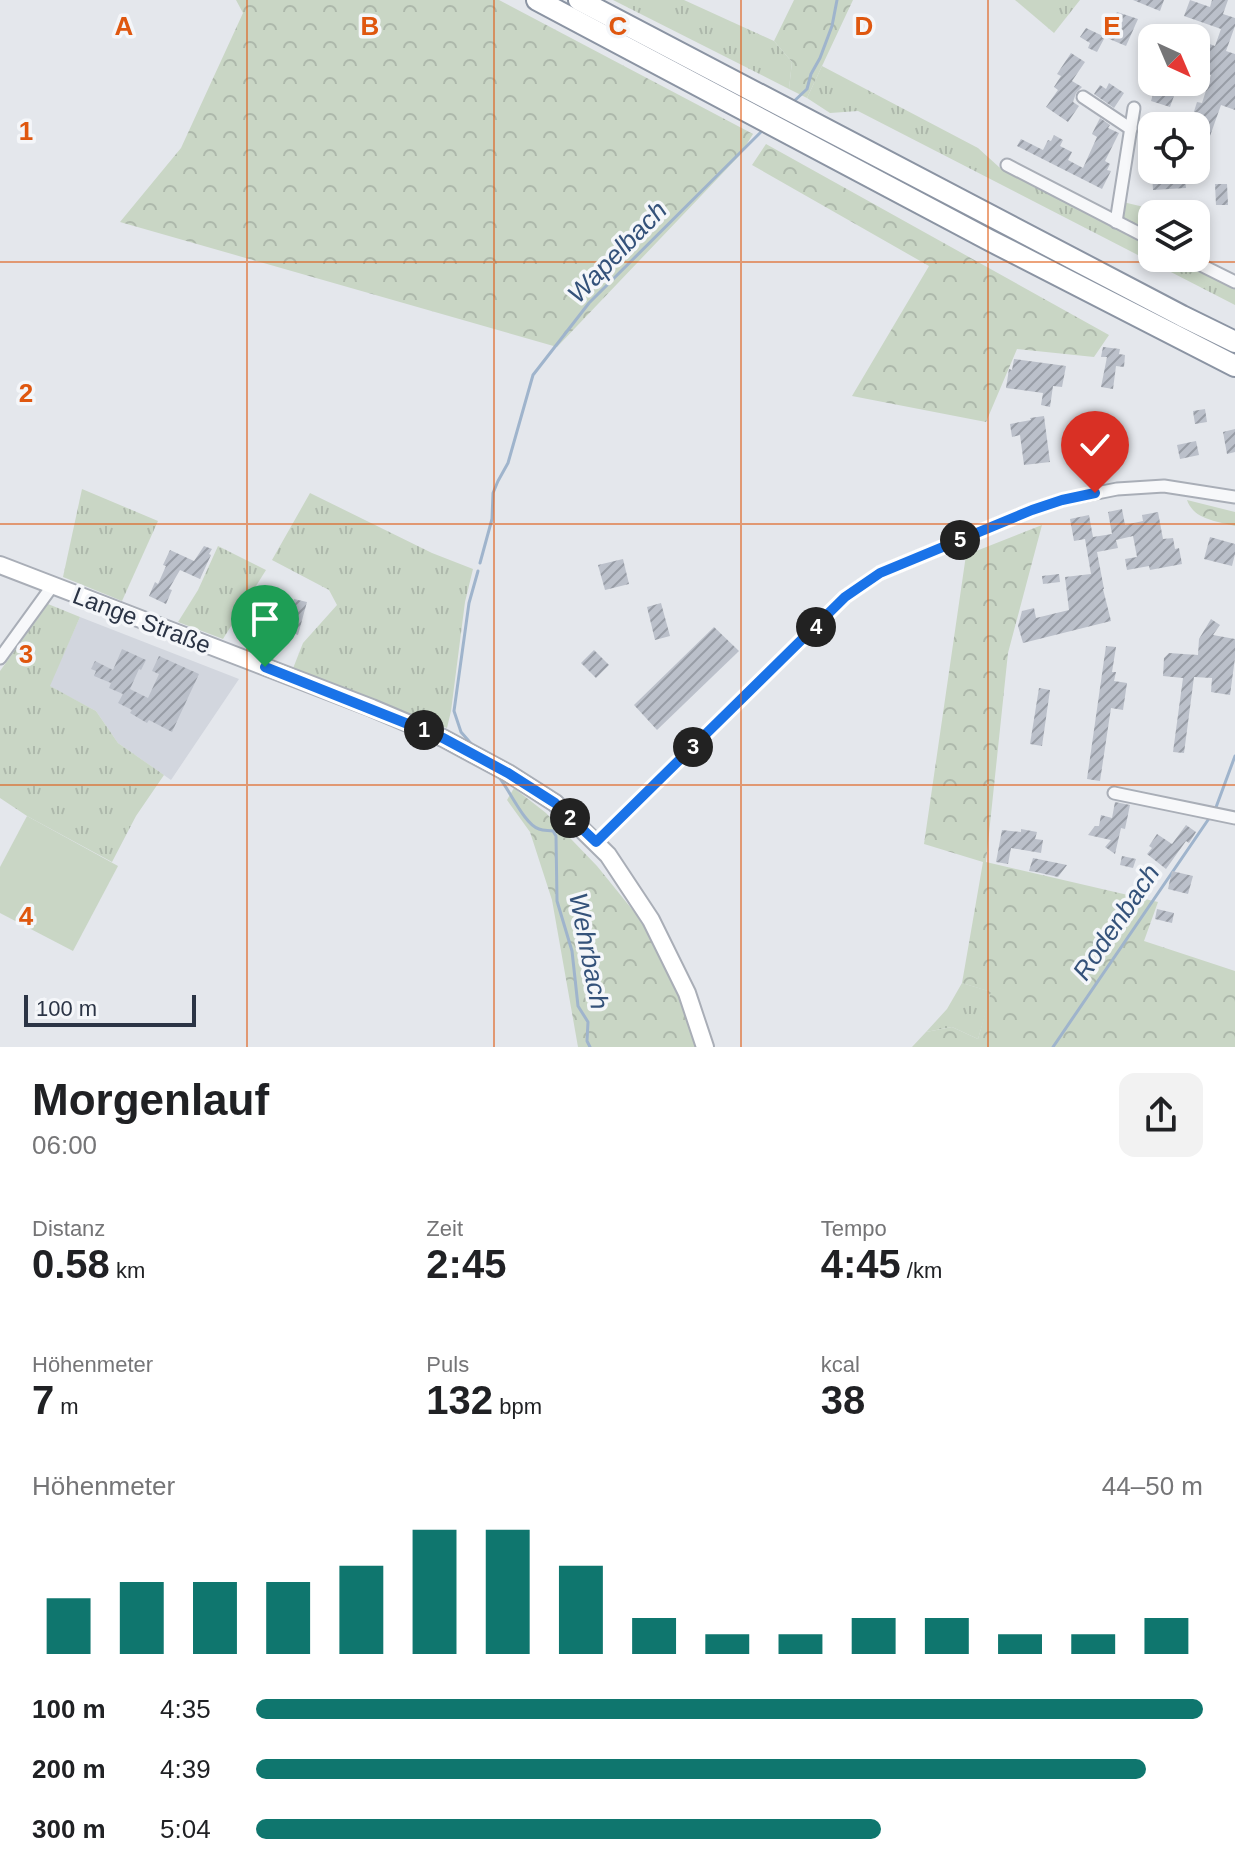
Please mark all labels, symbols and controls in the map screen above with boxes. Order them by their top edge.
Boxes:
text: A [115,11,134,41]
text: B [361,11,379,41]
text: C [609,11,628,41]
text: D [855,11,873,41]
text: E [1103,11,1121,41]
north arrow [1138,24,1210,96]
map controls [1138,24,1210,272]
button: locate [1138,112,1210,184]
text: 1 [19,116,33,146]
water label: Wapelbach [561,195,673,309]
button: layers [1138,200,1210,272]
text: 2 [19,378,33,408]
pin [1061,411,1129,493]
icon: check [1073,423,1117,467]
pin: 5 [940,520,980,560]
text: 5 [954,527,966,552]
street label: Lange Straße [69,581,215,659]
pin [231,585,299,667]
icon: arrive [243,597,287,641]
pin: 4 [796,607,836,647]
text: 4 [810,614,822,639]
text: 3 [19,639,33,669]
pin: 1 [404,710,444,750]
text: 1 [418,717,430,742]
pin: 3 [673,727,713,767]
text: 3 [687,734,699,759]
pin: 2 [550,798,590,838]
text: 2 [564,805,576,830]
water label: Rodenbach [1066,858,1166,986]
water label: Wehrbach [563,890,615,1012]
text: 4 [19,901,34,931]
scale bar [24,991,196,1027]
text: 100 m [36,996,97,1021]
button: share [1119,1073,1203,1157]
text: Morgenlauf [32,1075,269,1124]
text: 06:00 [32,1130,97,1160]
text: Distanz [32,1216,105,1241]
text: Zeit [426,1216,463,1241]
text: Tempo [821,1216,887,1241]
text: 0.58 [32,1242,110,1286]
text: 2:45 [426,1242,506,1286]
text: 4:45 [821,1242,901,1286]
text: km [110,1258,145,1283]
text: /km [901,1258,942,1283]
text: Höhenmeter [32,1352,153,1377]
text: Puls [426,1352,469,1377]
text: kcal [821,1352,860,1377]
text: 7 [32,1378,54,1422]
text: 132 [426,1378,493,1422]
text: 38 [821,1378,865,1422]
text: m [54,1394,79,1419]
text: bpm [493,1394,542,1419]
text: Höhenmeter [32,1471,175,1501]
text: 44–50 m [1102,1471,1203,1501]
text: 100 m [32,1694,106,1724]
text: 4:35 [160,1694,211,1724]
text: 200 m [32,1754,106,1784]
text: 4:39 [160,1754,211,1784]
text: 300 m [32,1814,106,1844]
text: 5:04 [160,1814,211,1844]

